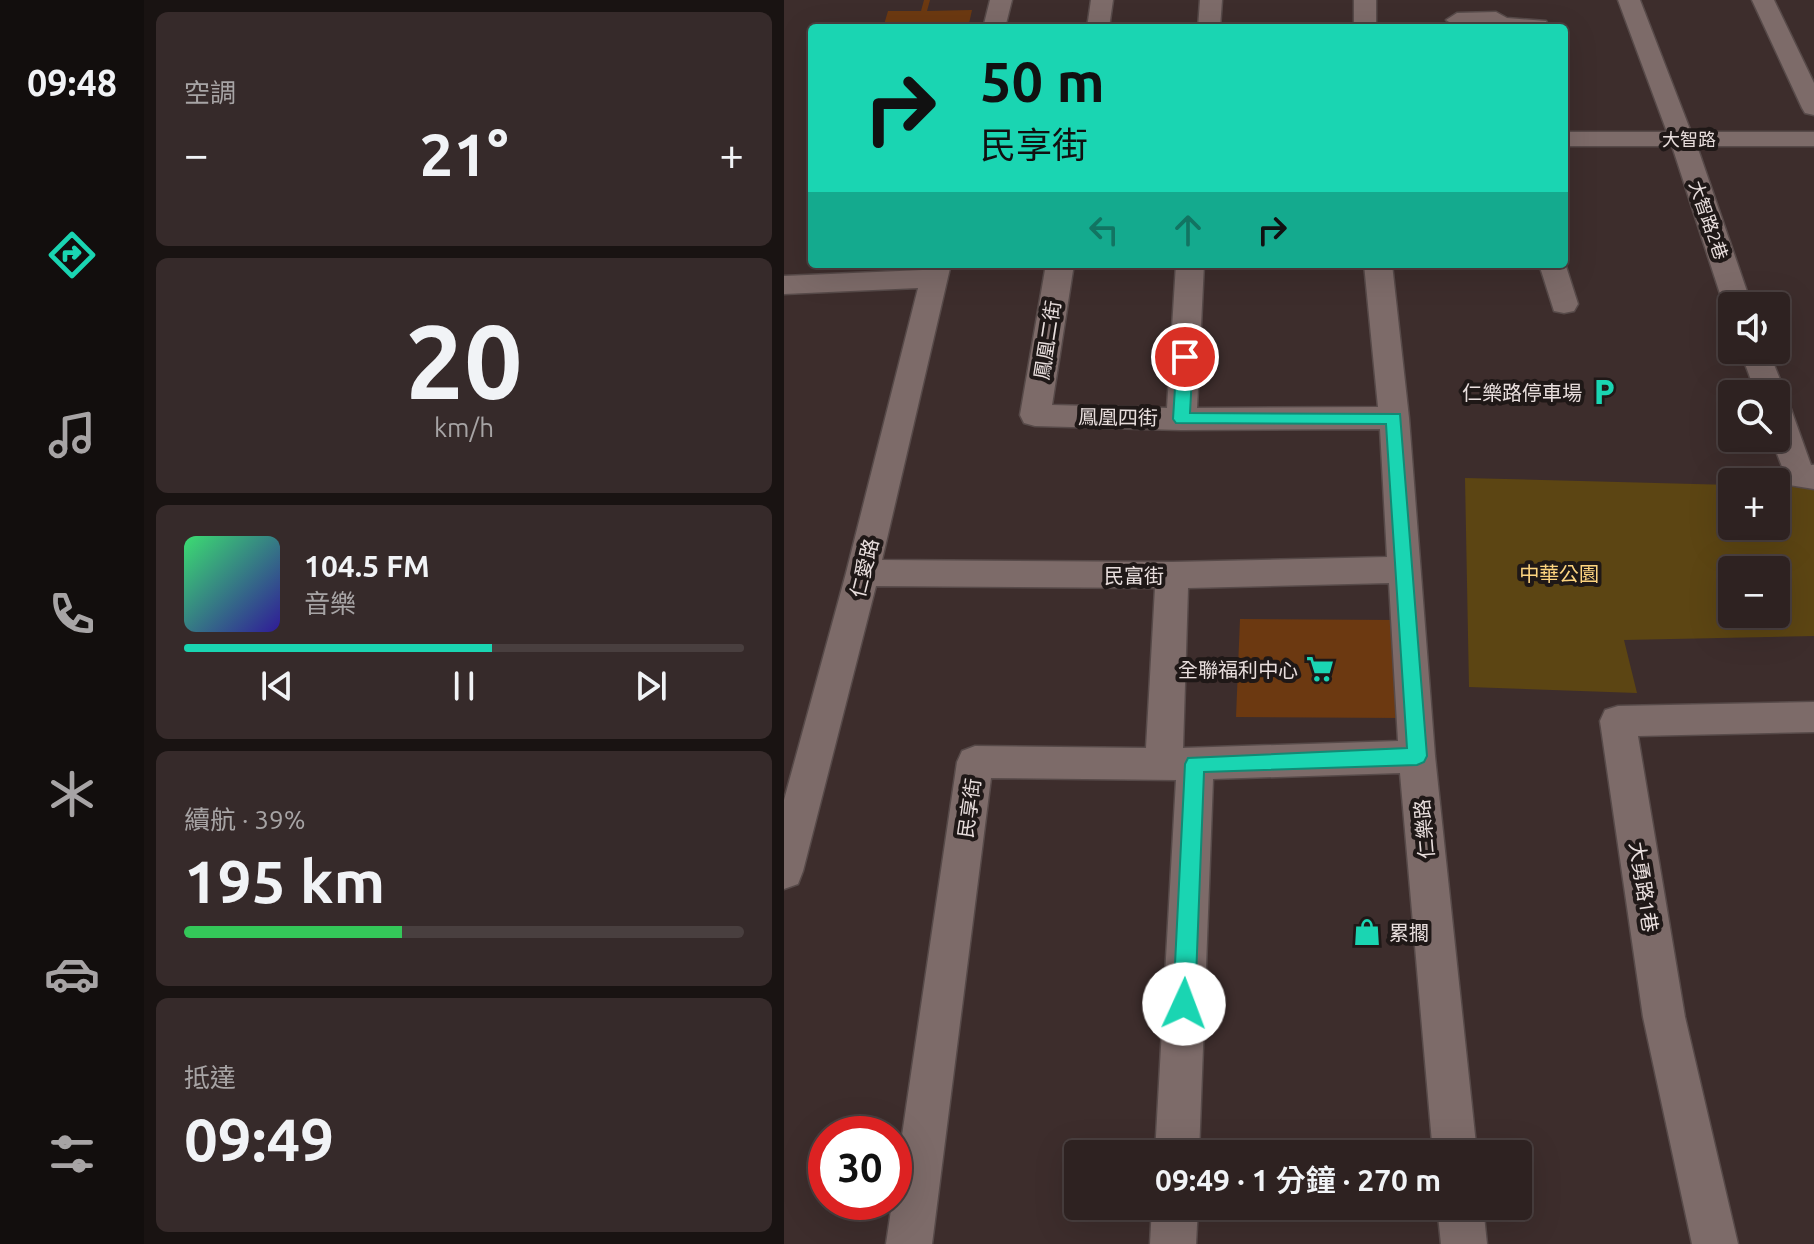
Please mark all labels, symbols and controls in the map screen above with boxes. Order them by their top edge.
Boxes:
text: 50 m [980,50,1105,113]
icon: right [848,56,952,160]
text: 09:48 [27,62,117,103]
text: 空調 [184,78,236,107]
text: 21° [420,120,508,187]
text: 民享街 [980,124,1088,165]
text: − [184,129,209,178]
text: + [719,129,744,178]
street label: 大智路 [1662,129,1716,149]
street label: 大智路2巷 [1686,178,1732,262]
icon: left [1082,208,1126,252]
icon: ahead [1166,208,1210,252]
icon: right [1250,208,1294,252]
icon: directions [44,227,100,283]
map controls [1718,292,1790,628]
button: sound [1718,292,1790,364]
street label: 鳳凰二街 [1029,299,1065,381]
text: 20 [405,302,523,419]
pin [1151,323,1219,391]
icon: arrive [1163,335,1207,379]
parking icon: 仁樂路停車場 [1589,377,1619,407]
button: search [1718,380,1790,452]
place label: 仁樂路停車場 [1462,381,1582,404]
street label: 鳳凰四街 [1078,405,1158,429]
icon: music [44,407,100,463]
text: km/h [434,413,494,442]
button: + [1718,468,1790,540]
street label: 仁愛路 [846,536,882,600]
text: 104.5 FM [304,549,430,583]
button: − [1718,556,1790,628]
park label: 中華公園 [1519,562,1599,585]
street label: 民富街 [1104,564,1164,587]
icon: phone [44,586,100,642]
text: 音樂 [304,589,356,618]
supermarket icon: 全聯福利中心 [1305,654,1335,684]
place label: 全聯福利中心 [1178,658,1298,681]
icon: previous [255,664,299,708]
icon: pause [442,664,486,708]
icon: next [629,664,673,708]
icon: climate [44,766,100,822]
street label: 民享街 [953,777,985,839]
street label: 仁樂路 [1410,798,1438,860]
text: 續航 · 39% [184,805,306,834]
street label: 大勇路1巷 [1626,840,1662,934]
text: 195 km [184,847,385,914]
shop icon: 累擱 [1352,917,1382,947]
place label: 累擱 [1389,921,1429,944]
icon: car [44,946,100,1002]
position arrow [1142,962,1226,1046]
text: 抵達 [184,1063,236,1092]
text: 09:49 [184,1105,334,1172]
speed limit sign: 30 [808,1116,912,1220]
icon: filters [44,1126,100,1182]
text: 09:49 · 1 分鐘 · 270 m [1155,1163,1441,1197]

